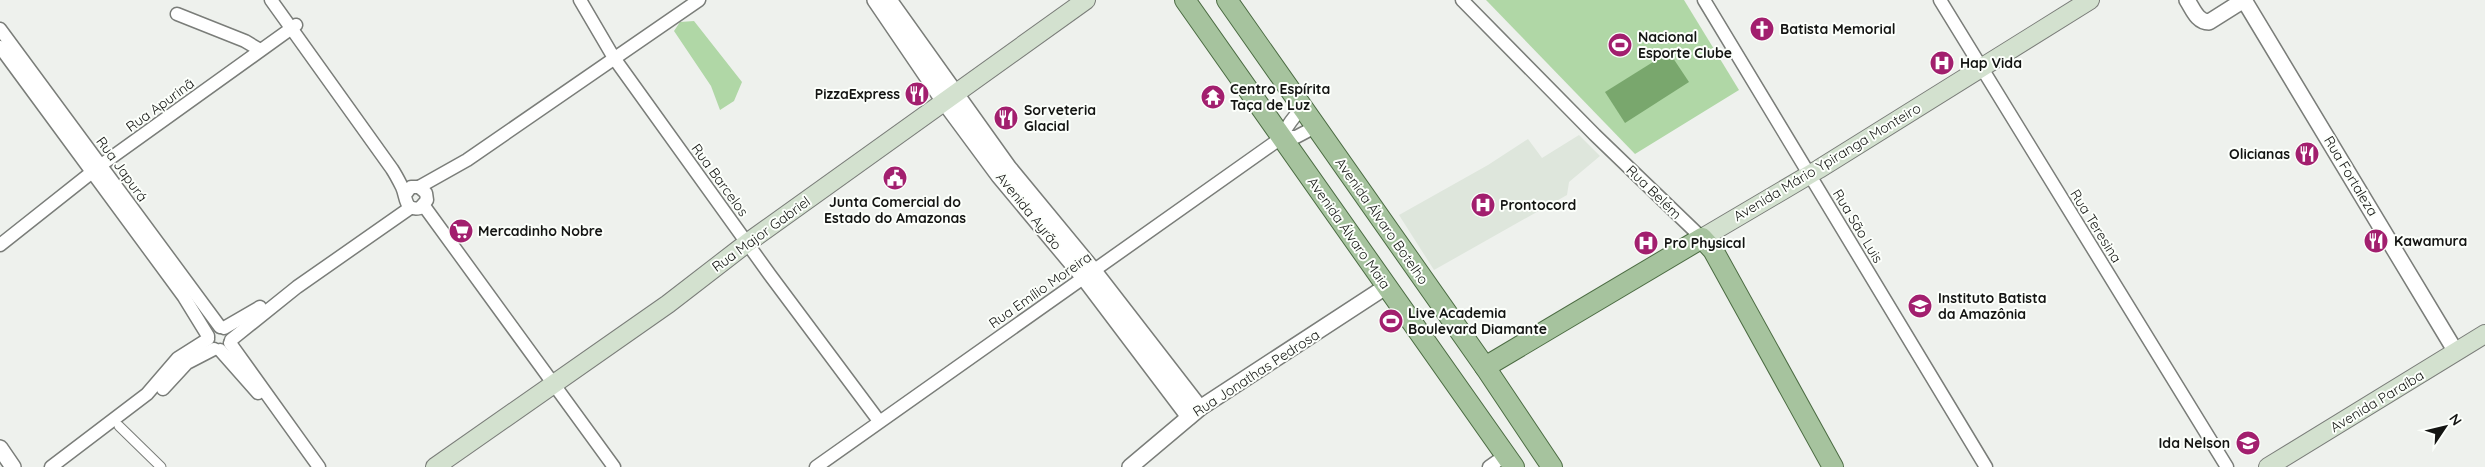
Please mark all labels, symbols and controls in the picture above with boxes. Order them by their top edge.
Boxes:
church icon: Batista Memorial [1749,16,1775,42]
place label: Batista Memorial [1780,20,1896,38]
place label: Nacional Esporte Clube [1638,28,1732,62]
sports icon: Nacional Esporte Clube [1607,32,1633,58]
hospital icon: Hap Vida [1929,50,1955,76]
place label: Hap Vida [1960,54,2022,72]
street label: Rua Apurinã [122,74,198,136]
place label: Centro Espírita Taça de Luz [1230,80,1330,114]
restaurant icon: PizzaExpress [904,81,930,107]
temple icon: Centro Espírita Taça de Luz [1200,84,1226,110]
place label: PizzaExpress [815,85,900,103]
street label: Avenida Mário Ypiranga Monteiro [1730,99,1924,225]
place label: Sorveteria Glacial [1024,101,1096,135]
restaurant icon: Sorveteria Glacial [993,105,1019,131]
street label: Rua Japurá [92,133,152,205]
street label: Rua Fortaleza [2320,133,2382,219]
street label: Rua Barcelos [688,140,752,220]
restaurant icon: Olicianas [2294,141,2320,167]
place label: Olicianas [2229,145,2290,163]
street label: Avenida Álvaro Botelho [1331,154,1433,288]
street label: Rua Belém [1622,161,1686,223]
public building icon: Junta Comercial do Estado do Amazonas [882,165,908,191]
street label: Avenida Ayrão [992,169,1066,253]
street label: Avenida Álvaro Maia [1304,174,1394,292]
street label: Rua São Luis [1829,186,1887,266]
street label: Rua Teresina [2066,186,2126,266]
street label: Rua Major Gabriel [708,192,814,276]
hospital icon: Prontocord [1470,192,1496,218]
place label: Junta Comercial do Estado do Amazonas [824,193,966,227]
place label: Prontocord [1500,196,1576,214]
supermarket icon: Mercadinho Nobre [448,218,474,244]
place label: Mercadinho Nobre [478,222,603,240]
restaurant icon: Kawamura [2363,228,2389,254]
hospital icon: Pro Physical [1633,230,1659,256]
place label: Kawamura [2394,232,2467,250]
place label: Pro Physical [1664,234,1745,252]
street label: Rua Emílio Moreira [985,248,1095,332]
place label: Instituto Batista da Amazônia [1938,289,2047,323]
school or university icon: Instituto Batista da Amazônia [1907,293,1933,319]
place label: Live Academia Boulevard Diamante [1408,304,1547,338]
sports icon: Live Academia Boulevard Diamante [1378,308,1404,334]
street label: Rua Jonathas Pedrosa [1189,325,1323,421]
street label: Avenida Paraíba [2327,366,2427,436]
north arrow [2420,402,2470,452]
text: N [2445,410,2466,429]
school or university icon: Ida Nelson [2235,430,2261,456]
place label: Ida Nelson [2158,434,2230,452]

